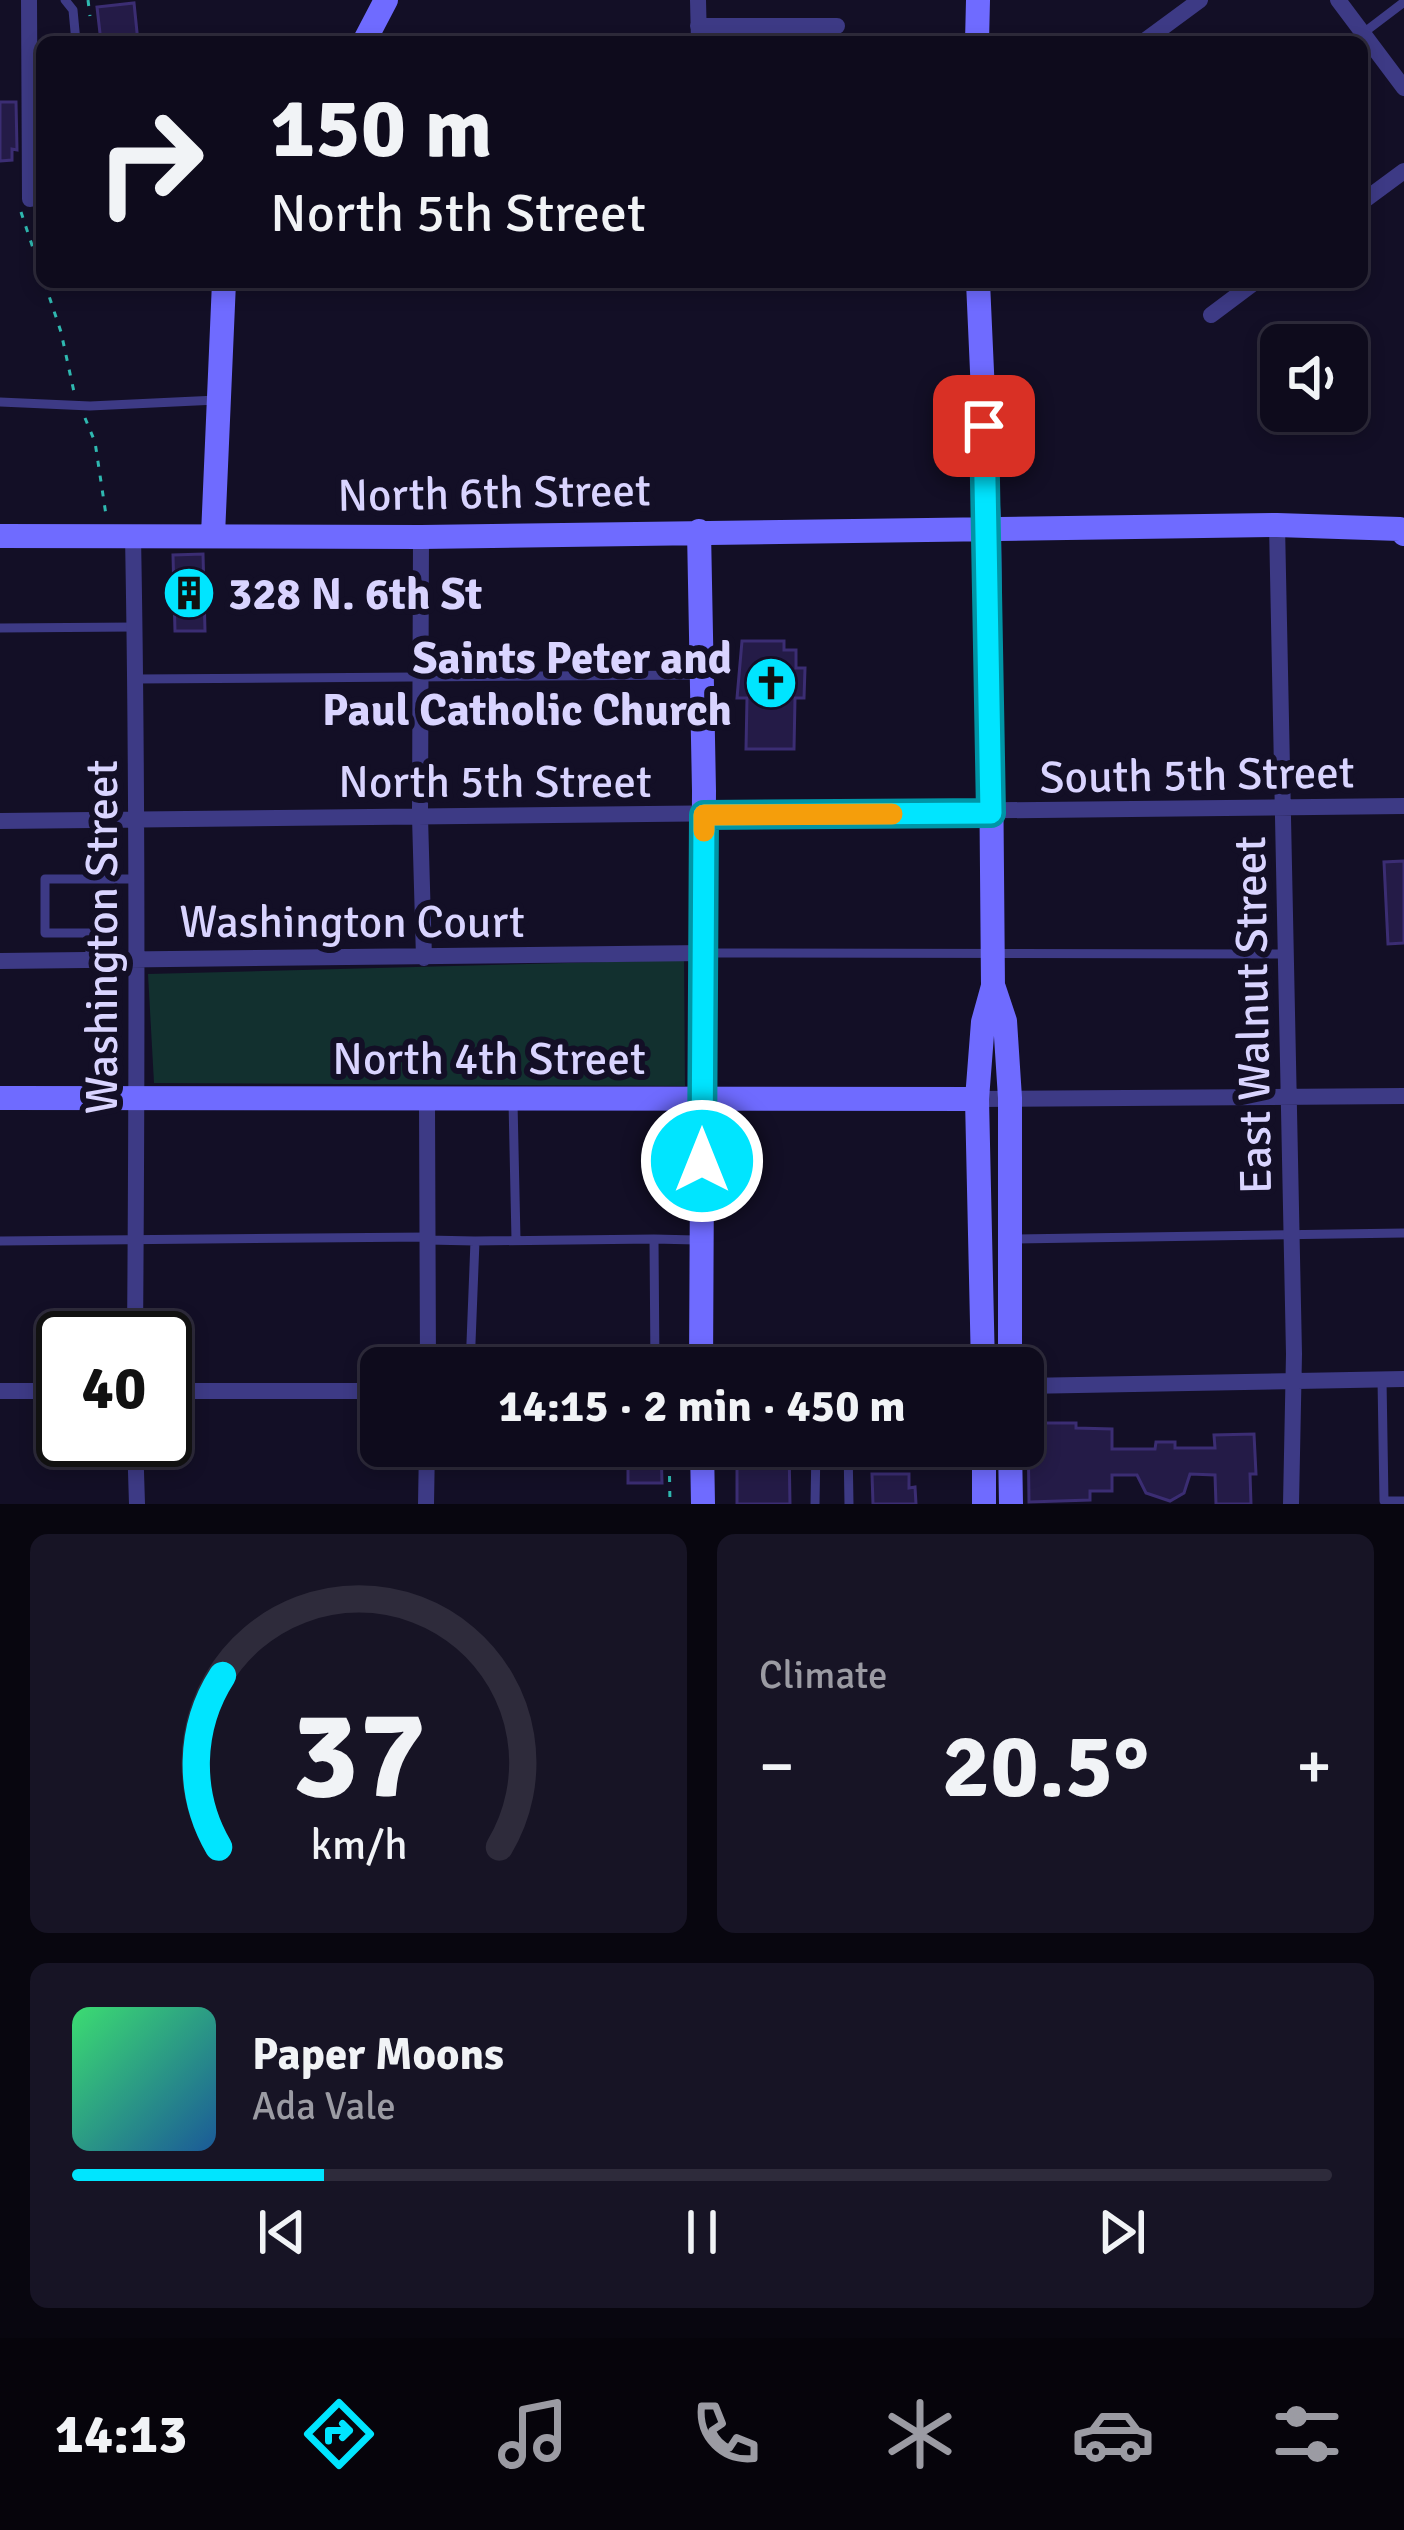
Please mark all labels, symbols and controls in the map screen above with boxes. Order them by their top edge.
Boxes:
text: 150 m [270,77,492,181]
icon: right [72,84,228,240]
text: North 5th Street [270,180,646,247]
map controls [1260,324,1368,432]
button: sound [1260,324,1368,432]
pin [933,375,1035,477]
icon: arrive [951,393,1017,459]
street label: North 6th Street [337,463,651,524]
building icon: 328 N. 6th St [161,565,217,621]
place label: 328 N. 6th St [228,567,482,622]
place label: Saints Peter and Paul Catholic Church [322,631,732,738]
church icon: Saints Peter and Paul Catholic Church [743,655,799,711]
street label: South 5th Street [1039,745,1355,806]
street label: North 5th Street [338,755,652,810]
street label: Washington Street [75,760,130,1114]
street label: East Walnut Street [1223,836,1284,1194]
street label: Washington Court [179,895,525,950]
street label: North 4th Street [332,1032,646,1087]
position arrow [639,1098,765,1224]
speed limit sign: 40 [36,1311,192,1467]
text: 14:15 · 2 min · 450 m [498,1379,906,1434]
text: Climate [759,1651,888,1699]
text: 37 [291,1679,426,1832]
text: 20.5° [942,1711,1149,1822]
text: − [759,1726,795,1807]
text: + [1296,1726,1332,1807]
text: km/h [310,1818,407,1871]
text: Paper Moons [252,2027,504,2082]
text: Ada Vale [252,2082,396,2130]
icon: previous [249,2199,315,2265]
icon: pause [669,2199,735,2265]
icon: next [1089,2199,1155,2265]
icon: directions [297,2392,381,2476]
icon: music [491,2392,575,2476]
icon: phone [684,2392,768,2476]
icon: climate [878,2392,962,2476]
icon: car [1071,2392,1155,2476]
icon: filters [1265,2392,1349,2476]
text: 14:13 [55,2401,187,2468]

